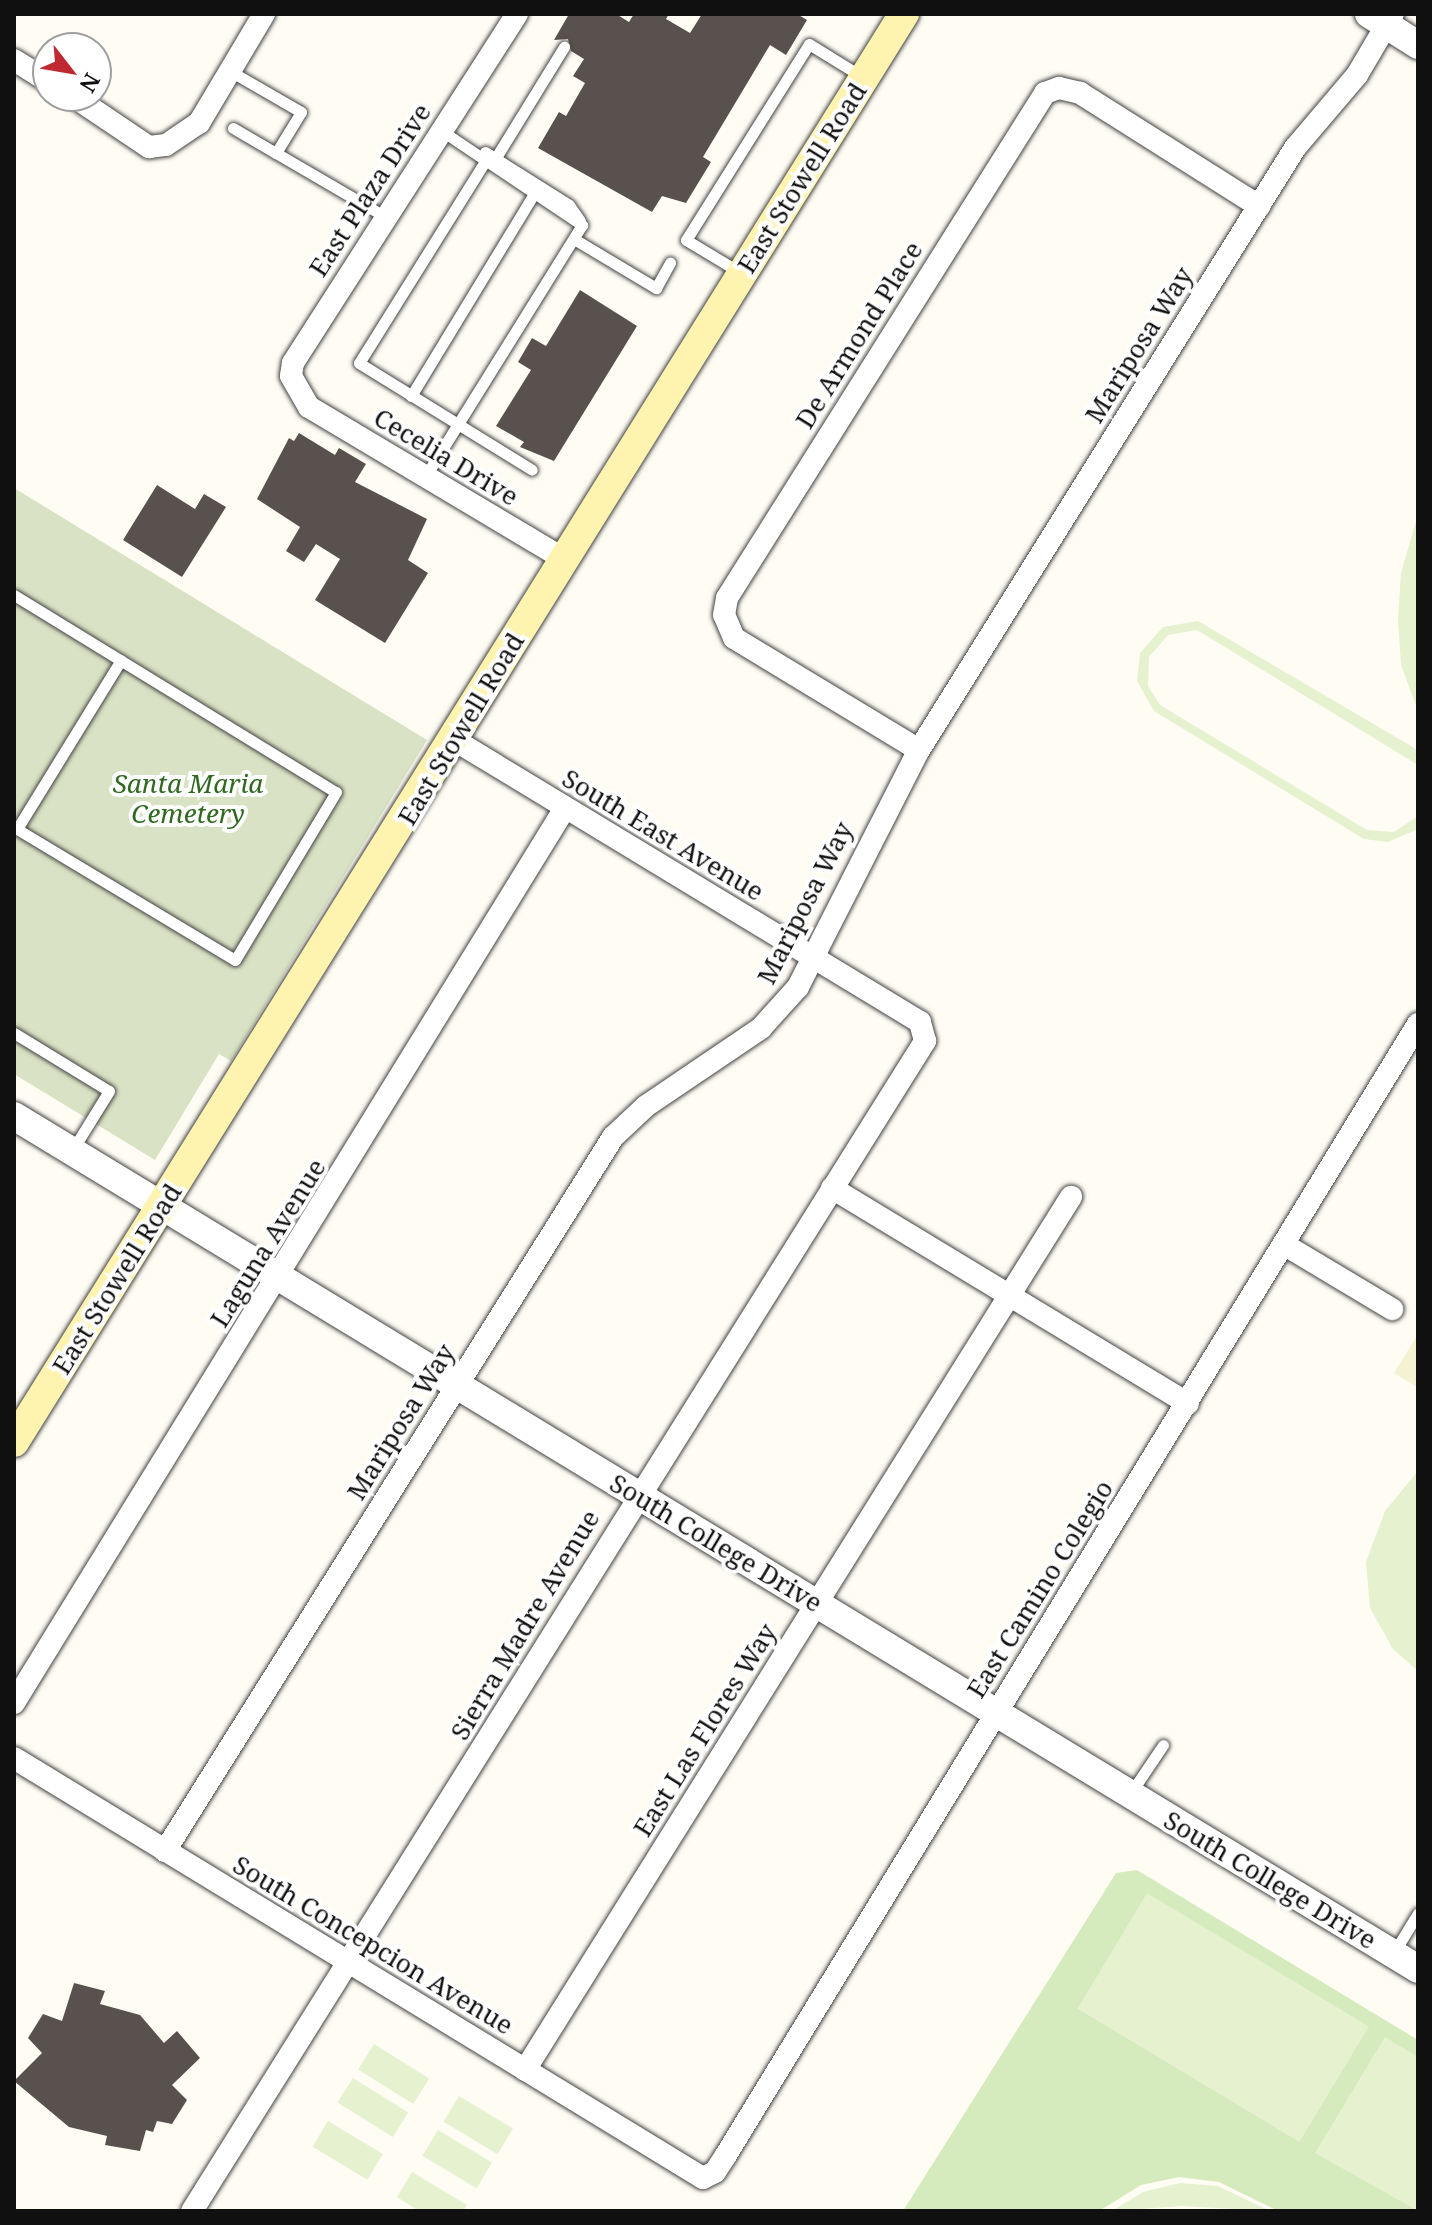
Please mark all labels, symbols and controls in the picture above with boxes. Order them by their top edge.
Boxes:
north arrow [32,32,112,112]
text: N [74,68,108,98]
street label: East Stowell Road [731,77,873,279]
street label: East Plaza Drive [302,98,438,282]
street label: De Armond Place [789,236,929,434]
street label: Mariposa Way [1079,261,1199,429]
street label: Cecelia Drive [368,402,524,512]
street label: East Stowell Road [391,627,531,831]
street label: South East Avenue [557,763,769,907]
park label: Santa Maria Cemetery [113,768,263,830]
street label: Mariposa Way [751,817,859,989]
street label: Laguna Avenue [204,1153,332,1333]
street label: East Stowell Road [46,1178,188,1380]
street label: Mariposa Way [341,1338,461,1506]
street label: South College Drive [604,1467,828,1619]
street label: East Camino Colegio [960,1474,1120,1704]
street label: Sierra Madre Avenue [444,1504,606,1746]
street label: East Las Flores Way [627,1618,783,1842]
street label: South College Drive [1158,1804,1382,1956]
street label: South Concepcion Avenue [227,1849,519,2041]

